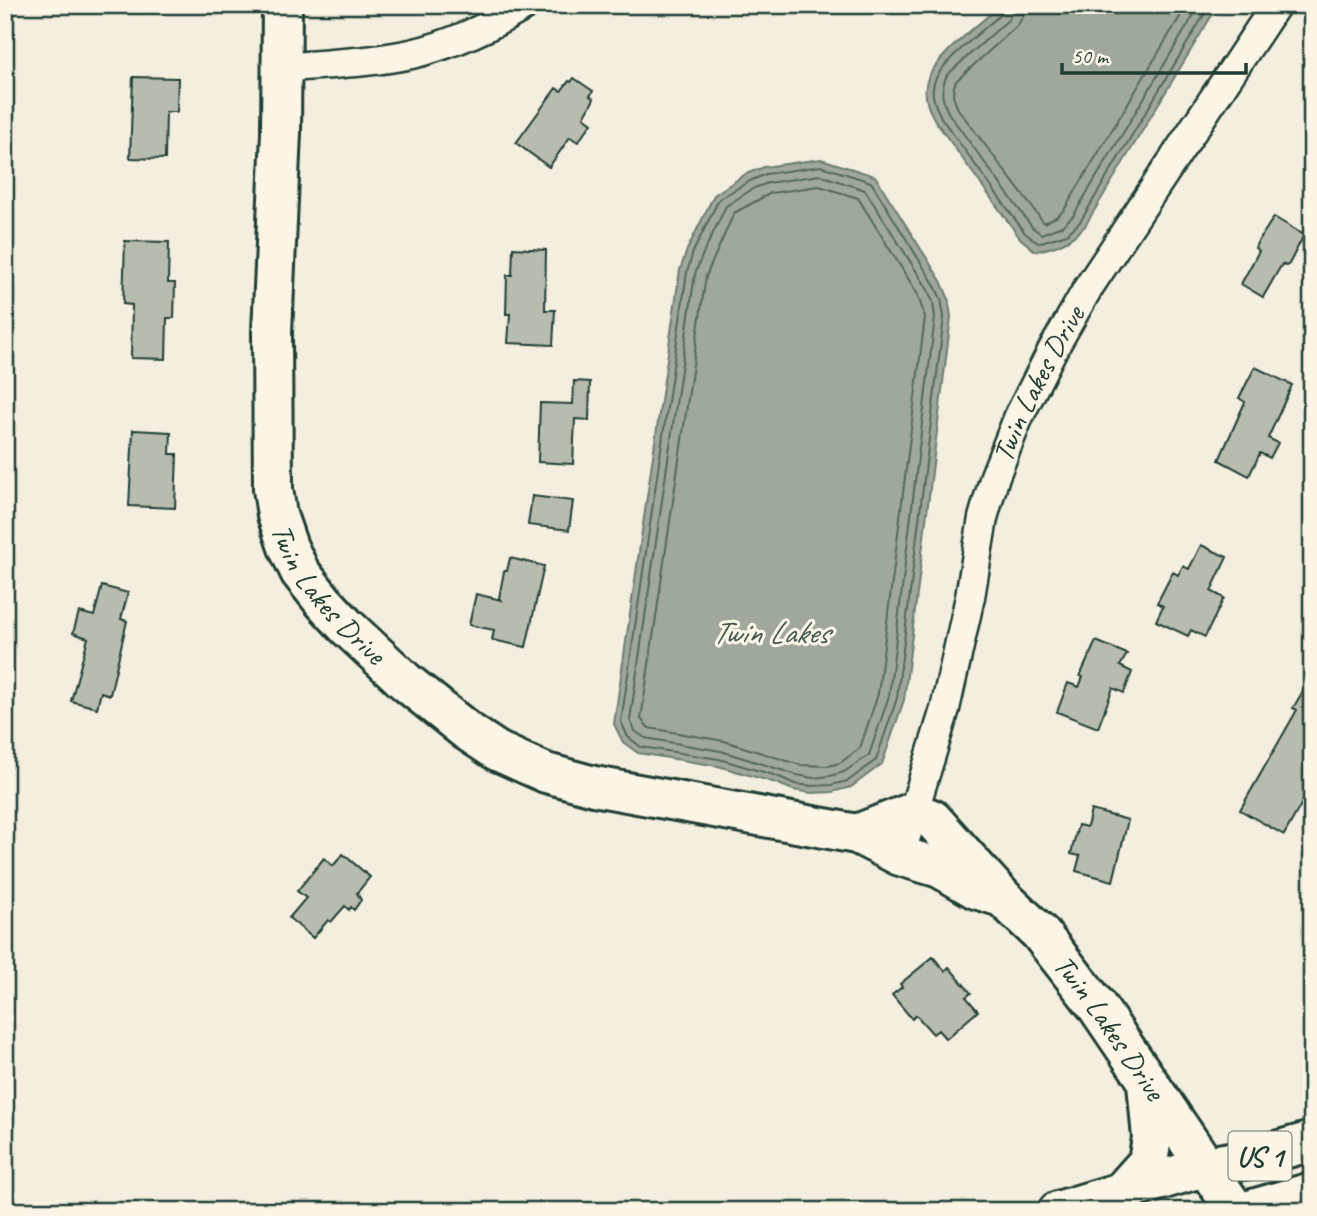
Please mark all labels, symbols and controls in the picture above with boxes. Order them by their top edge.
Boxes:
scale bar [1062,32,1245,76]
text: 50 m [1072,43,1110,69]
street label: Twin Lakes Drive [984,297,1094,467]
street label: Twin Lakes Drive [263,519,395,674]
water label: Twin Lakes [712,612,834,653]
street label: Twin Lakes Drive [1045,947,1175,1109]
road number: US 1 [1228,1132,1292,1180]

